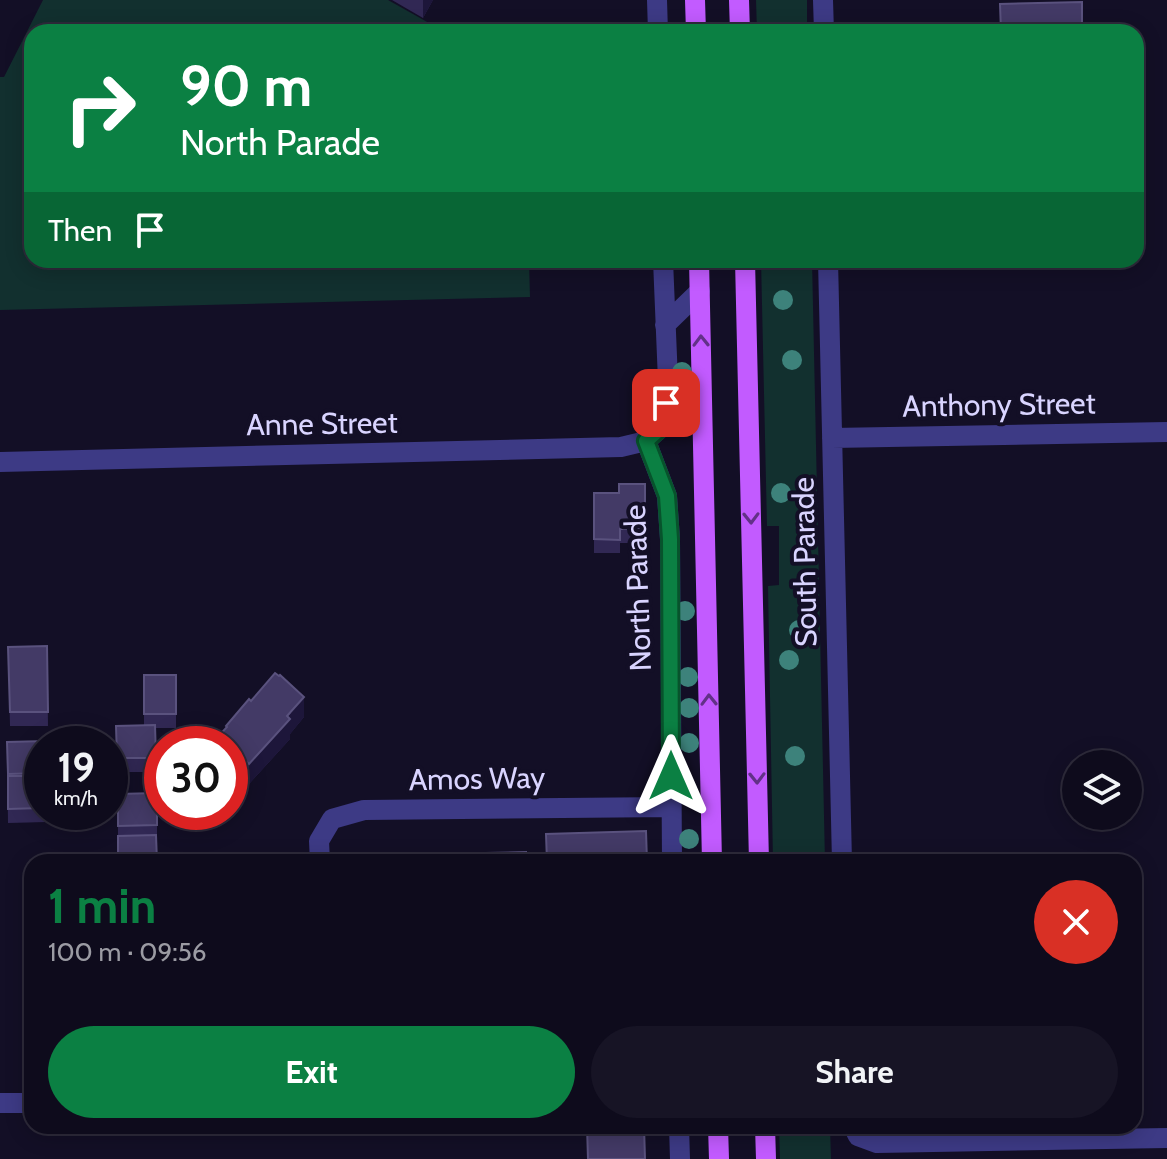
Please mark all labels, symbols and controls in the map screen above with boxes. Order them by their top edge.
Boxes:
text: 90 m [180,52,312,120]
icon: right [48,56,152,160]
text: North Parade [180,120,380,164]
icon: arrive [128,208,172,252]
text: Then [48,212,112,249]
one-way arrow [692,334,710,347]
pin [632,369,700,437]
icon: arrive [644,381,688,425]
street label: Anthony Street [902,384,1096,425]
street label: Anne Street [246,404,398,443]
street label: South Parade [785,477,824,647]
street label: North Parade [616,504,659,672]
one-way arrow [742,512,760,525]
one-way arrow [700,693,718,706]
speed limit sign: 30 [144,726,248,830]
position arrow [629,734,713,818]
text: 19 [57,743,95,792]
map controls [1062,750,1142,830]
button: layers [1062,750,1142,830]
street label: Amos Way [408,759,546,798]
one-way arrow [748,772,766,785]
text: km/h [54,786,98,810]
text: 1 min [48,877,156,935]
button: close [1034,880,1118,964]
text: 100 m · 09:56 [48,936,206,968]
button: Exit [48,1026,575,1118]
button: Share [591,1026,1118,1118]

